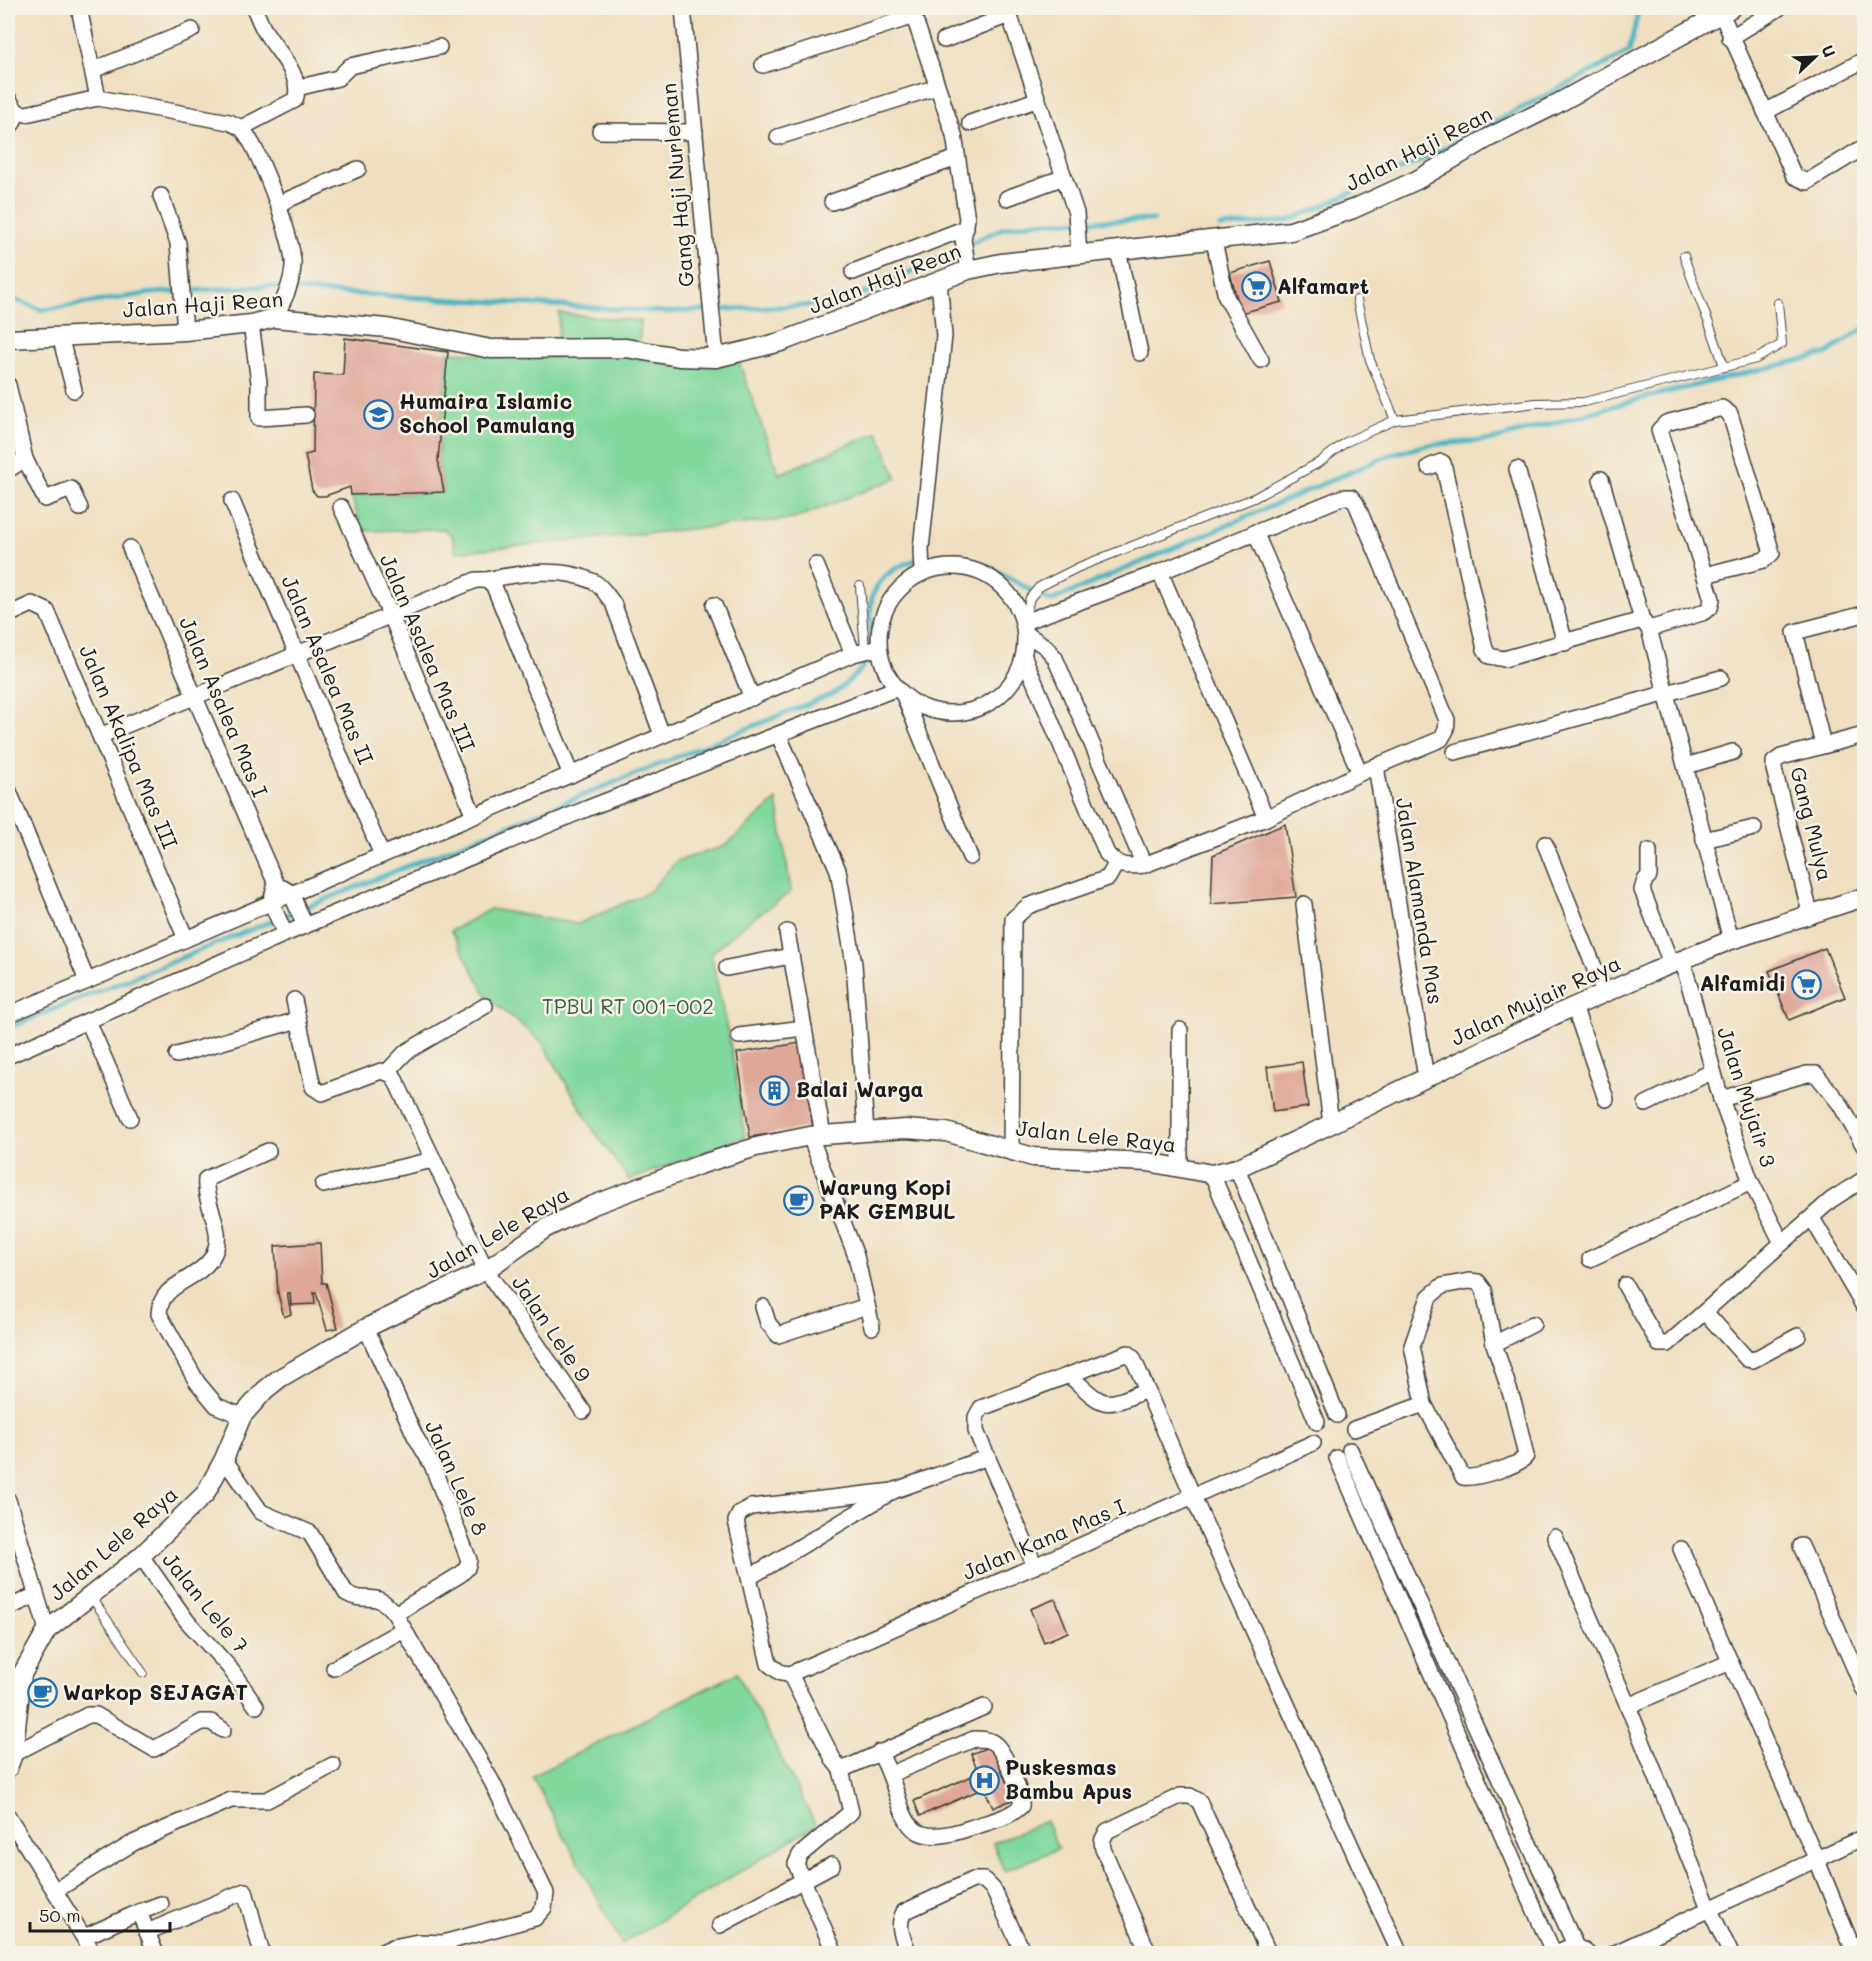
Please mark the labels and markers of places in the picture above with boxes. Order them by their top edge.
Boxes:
supermarket icon: Alfamart [1240,271,1272,303]
place label: Alfamart [1277,272,1369,299]
place label: Humaira Islamic School Pamulang [399,387,575,438]
school or university icon: Humaira Islamic School Pamulang [362,398,394,430]
supermarket icon: Alfamidi [1791,968,1823,1000]
place label: Alfamidi [1700,969,1786,996]
building icon: Balai Warga [759,1074,791,1106]
place label: Balai Warga [796,1075,924,1102]
place label: Warung Kopi PAK GEMBUL [819,1173,955,1224]
cafe icon: Warung Kopi PAK GEMBUL [782,1184,814,1216]
cafe icon: Warkop SEJAGAT [26,1677,58,1709]
place label: Warkop SEJAGAT [63,1678,248,1705]
place label: Puskesmas Bambu Apus [1005,1753,1132,1804]
hospital icon: Puskesmas Bambu Apus [968,1764,1000,1796]

